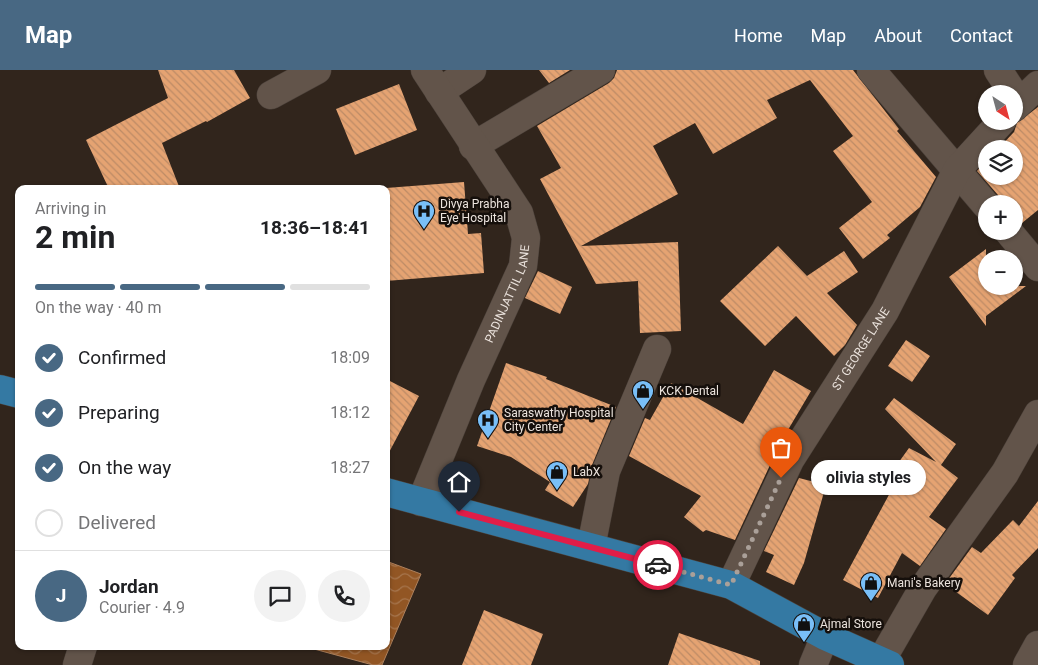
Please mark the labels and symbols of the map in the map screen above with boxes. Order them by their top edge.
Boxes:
north arrow [978,85,1022,130]
place label: Divya Prabha Eye Hospital [440,197,510,225]
hospital icon: Divya Prabha Eye Hospital [412,199,436,230]
street label: PADINJATTIL LANE [482,244,532,345]
street label: ST GEORGE LANE [829,305,893,393]
shop icon: KCK Dental [631,379,655,410]
place label: KCK Dental [659,384,719,398]
place label: Saraswathy Hospital City Center [504,406,614,434]
hospital icon: Saraswathy Hospital City Center [476,408,500,439]
pin [760,427,802,478]
shop icon: LabX [545,460,569,491]
callout: olivia styles [811,460,926,496]
pin [438,461,480,512]
place label: LabX [573,465,601,479]
courier [633,540,683,590]
shop icon: Mani's Bakery [859,571,883,602]
place label: Mani's Bakery [887,576,961,590]
shop icon: Ajmal Store [792,612,816,643]
place label: Ajmal Store [820,617,882,631]

